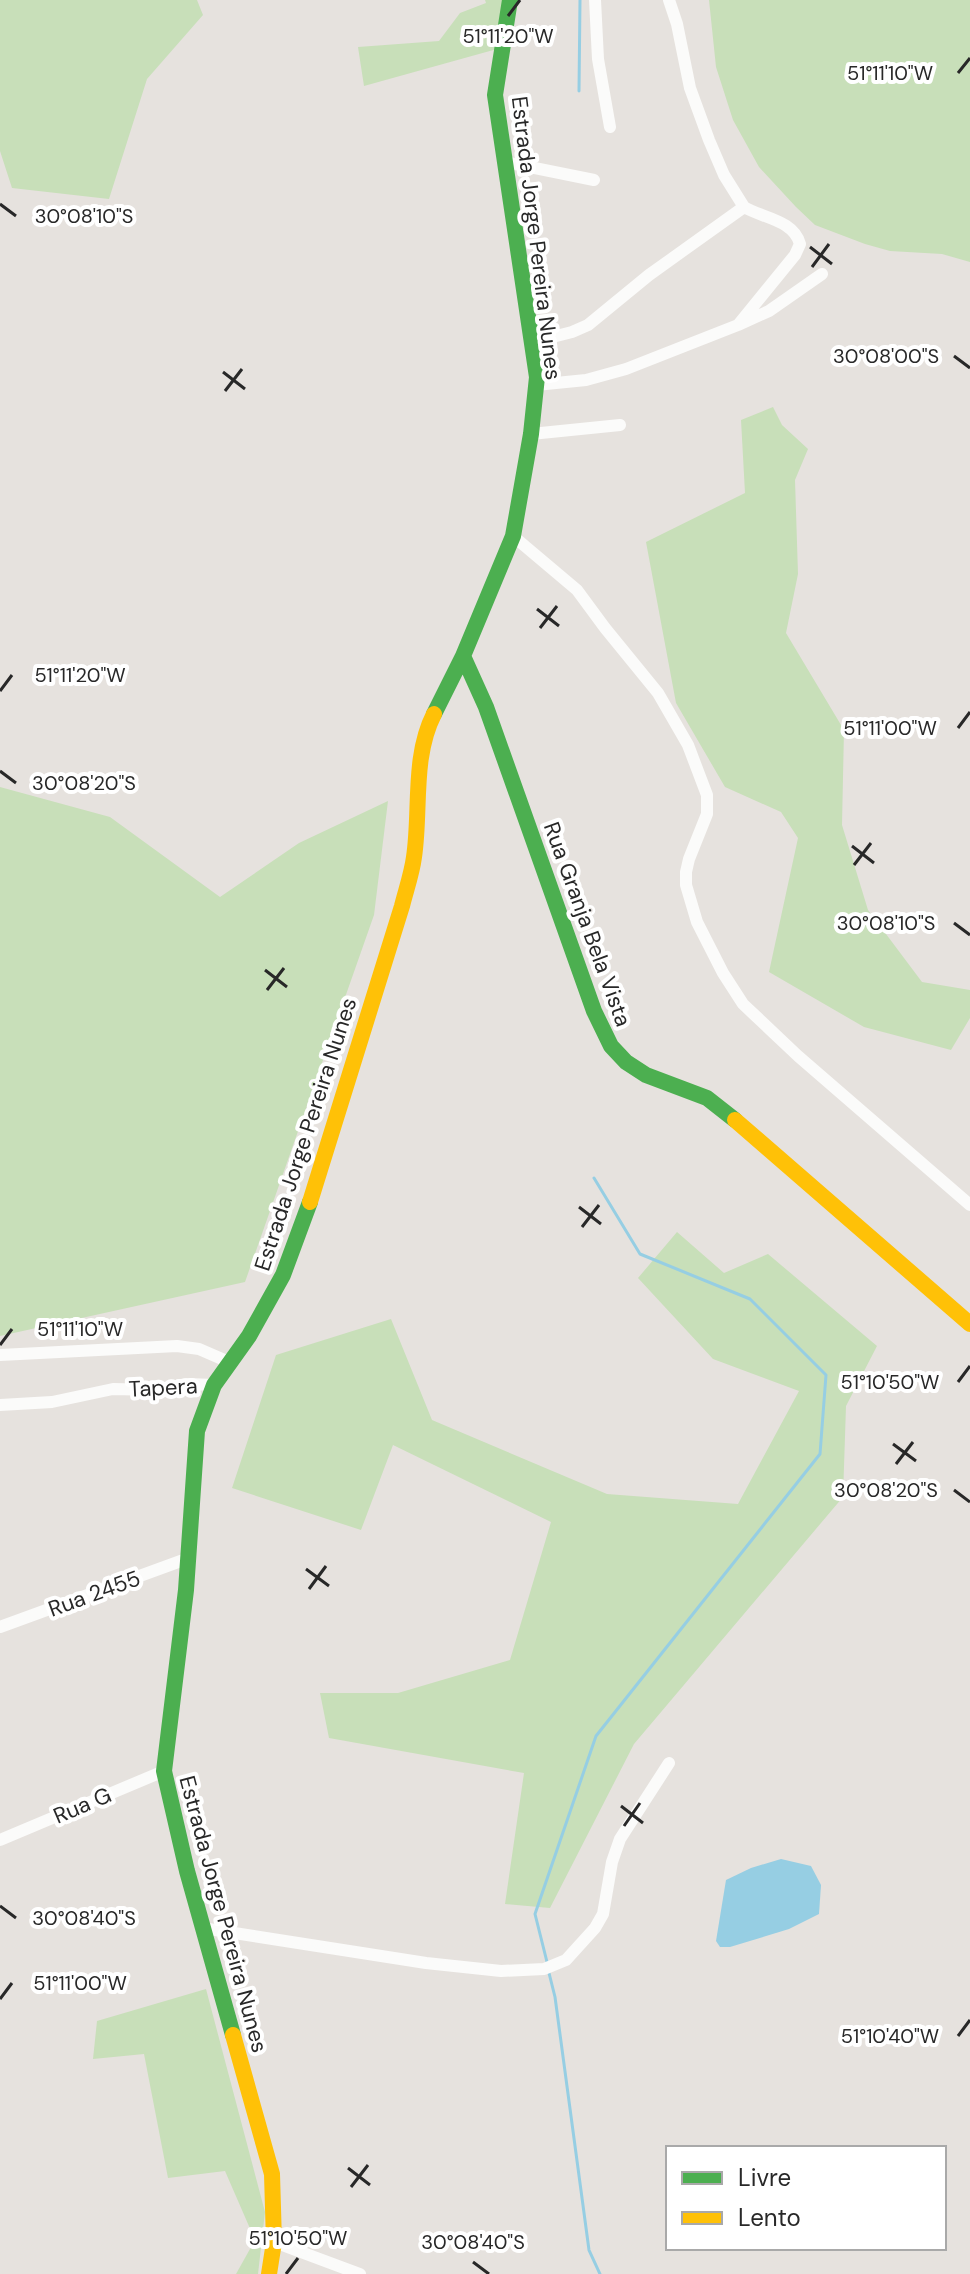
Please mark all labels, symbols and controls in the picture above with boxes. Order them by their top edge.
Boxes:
text: 51°11'20"W [462,23,554,49]
text: 51°11'10"W [847,60,933,86]
street label: Estrada Jorge Pereira Nunes [505,95,568,382]
text: 30°08'10"S [35,203,133,229]
text: 30°08'00"S [833,343,939,369]
text: 51°11'20"W [34,662,126,688]
text: 51°11'00"W [843,715,937,741]
text: 30°08'20"S [32,770,136,796]
street label: Rua Granja Bela Vista [537,818,638,1030]
text: 30°08'10"S [837,910,935,936]
street label: Estrada Jorge Pereira Nunes [248,994,363,1274]
text: 51°11'10"W [37,1316,123,1342]
text: 51°10'50"W [841,1369,939,1395]
street label: Tapera [128,1371,198,1404]
text: 30°08'20"S [834,1477,938,1503]
street label: Rua 2455 [44,1563,144,1624]
street label: Estrada Jorge Pereira Nunes [173,1772,274,2056]
street label: Rua G [49,1780,116,1831]
text: 30°08'40"S [32,1905,136,1931]
text: 51°11'00"W [33,1970,127,1996]
text: 51°10'40"W [841,2023,939,2049]
legend [666,2146,946,2250]
text: Livre [738,2162,791,2193]
text: Lento [738,2202,801,2233]
text: 51°10'50"W [249,2225,347,2251]
text: 30°08'40"S [421,2229,525,2255]

